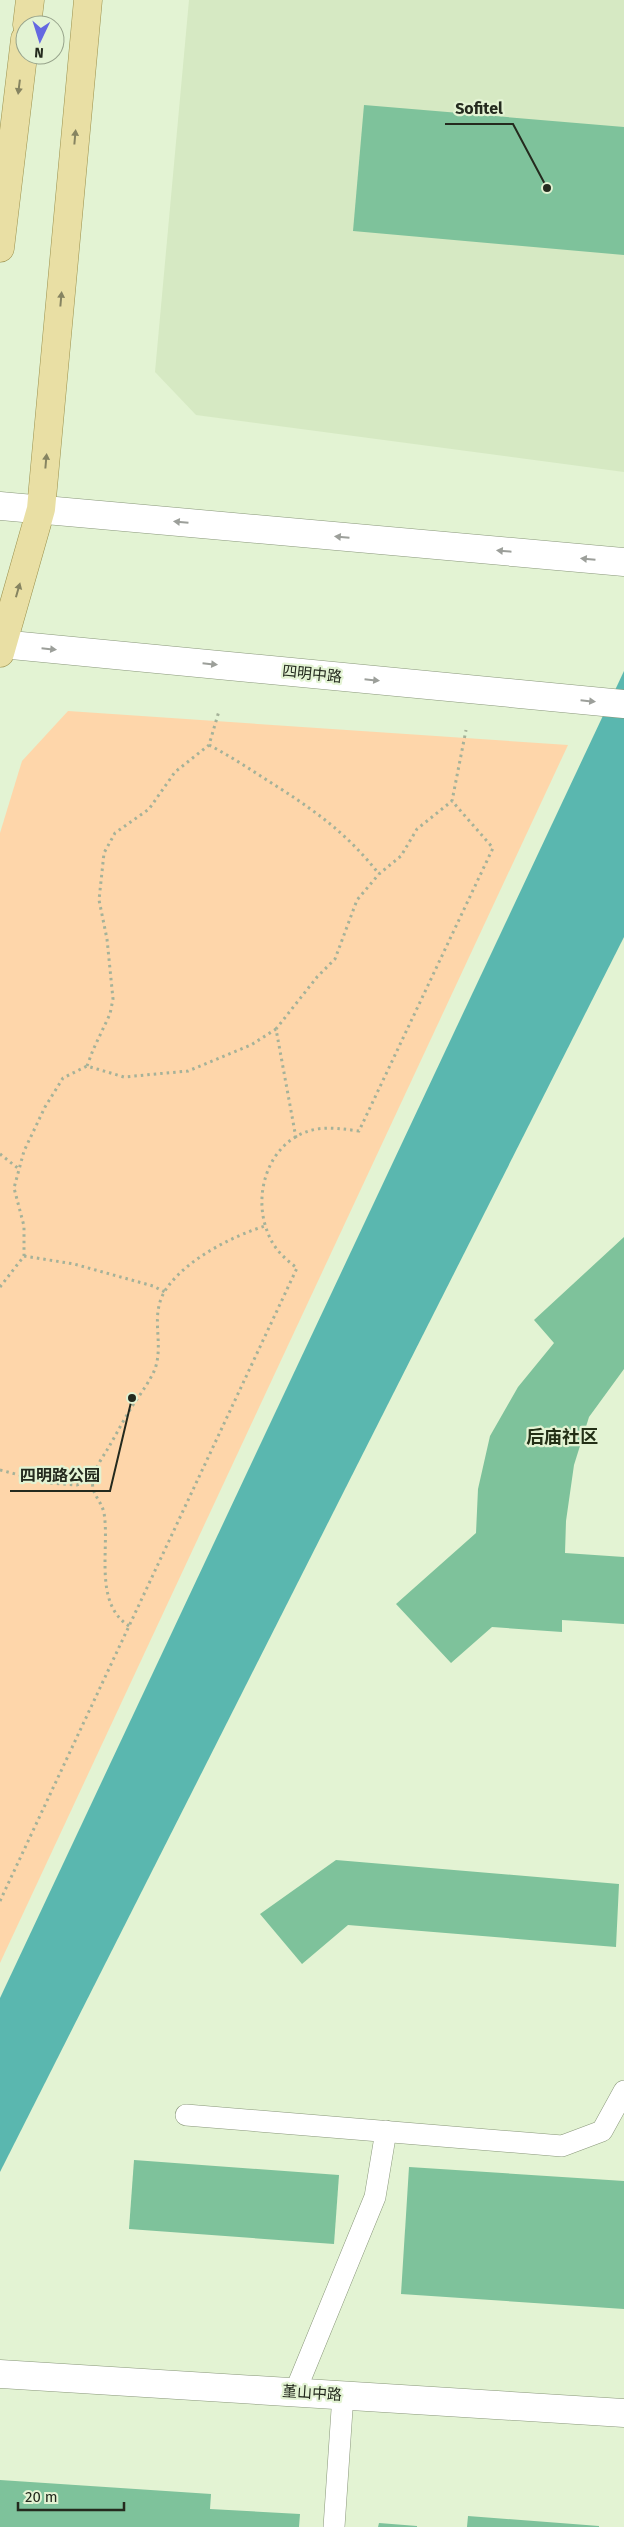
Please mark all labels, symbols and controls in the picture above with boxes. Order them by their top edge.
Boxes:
north arrow [15,15,65,65]
text: N [34,44,44,61]
one-way arrow [15,80,23,96]
callout: Sofitel [445,93,513,124]
text: Sofitel [455,99,503,118]
one-way arrow [72,129,80,145]
one-way arrow [57,291,65,307]
one-way arrow [42,453,50,469]
one-way arrow [172,518,188,526]
one-way arrow [334,533,350,541]
one-way arrow [496,547,512,555]
one-way arrow [580,555,596,563]
one-way arrow [15,582,23,597]
one-way arrow [41,645,57,653]
one-way arrow [203,661,219,669]
street label: 四明中路 [281,662,343,686]
one-way arrow [364,676,380,684]
one-way arrow [581,697,597,705]
district label: 后庙社区 [526,1426,598,1448]
callout: 四明路公园 [10,1460,110,1491]
text: 四明路公园 [20,1466,100,1485]
street label: 堇山中路 [281,2382,343,2404]
scale bar [18,2480,124,2512]
text: 20 m [25,2488,58,2506]

